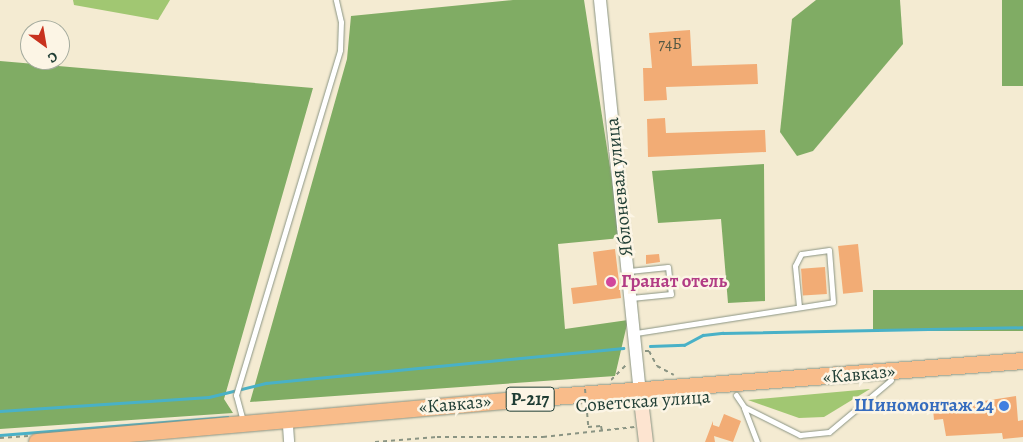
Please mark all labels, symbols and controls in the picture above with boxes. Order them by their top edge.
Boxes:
north arrow [20,20,70,70]
house number: 74Б [658,34,682,54]
text: С [44,47,61,68]
street label: Яблоневая улица [601,116,639,258]
place label: Гранат отель [621,271,727,293]
marker: Гранат отель [605,276,617,288]
street label: «Кавказ» [822,360,896,390]
road number: Р-217 [505,384,555,414]
street label: Советская улица [575,386,711,418]
street label: «Кавказ» [418,390,492,420]
place label: Шиномонтаж 24 [854,395,994,417]
marker: Шиномонтаж 24 [998,400,1010,412]

